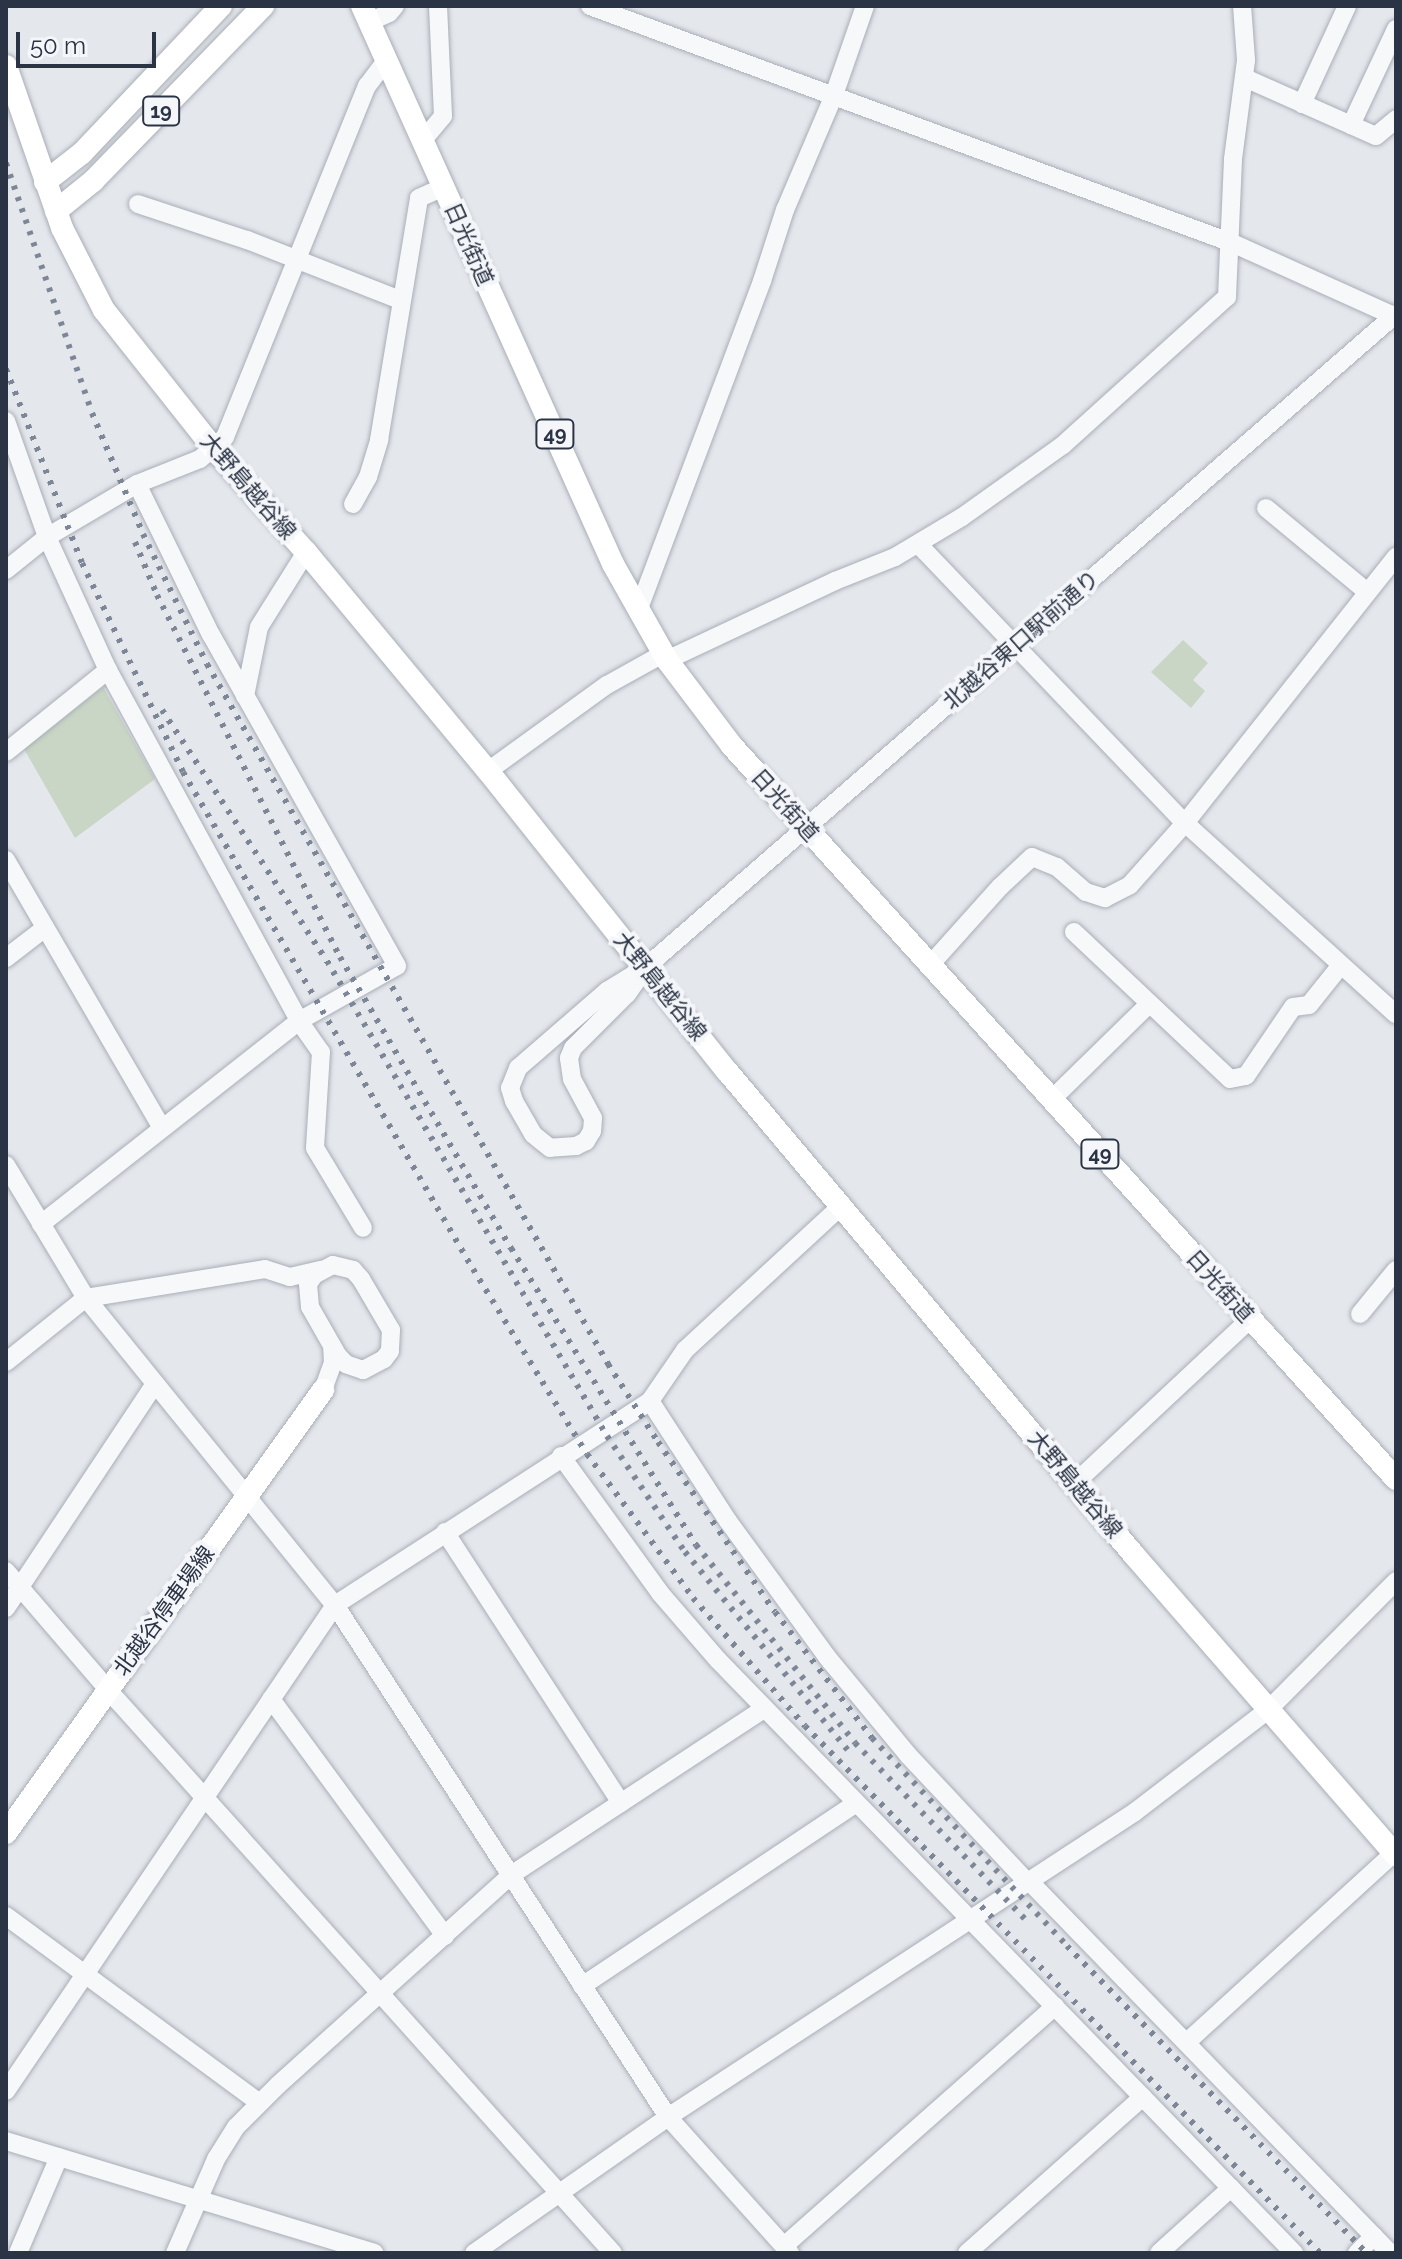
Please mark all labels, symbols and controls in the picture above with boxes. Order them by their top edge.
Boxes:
scale bar [20,16,160,66]
text: 50 m [30,31,86,60]
road number: 19 [141,95,181,127]
street label: 日光街道 [439,198,499,290]
road number: 49 [535,418,575,450]
street label: 大野島越谷線 [195,428,301,544]
street label: 北越谷東口駅前通り [938,565,1104,715]
street label: 日光街道 [746,763,824,847]
street label: 大野島越谷線 [608,926,712,1046]
road number: 49 [1080,1138,1120,1170]
street label: 日光街道 [1181,1244,1259,1328]
street label: 大野島越谷線 [1022,1425,1128,1543]
street label: 北越谷停車場線 [108,1541,220,1681]

